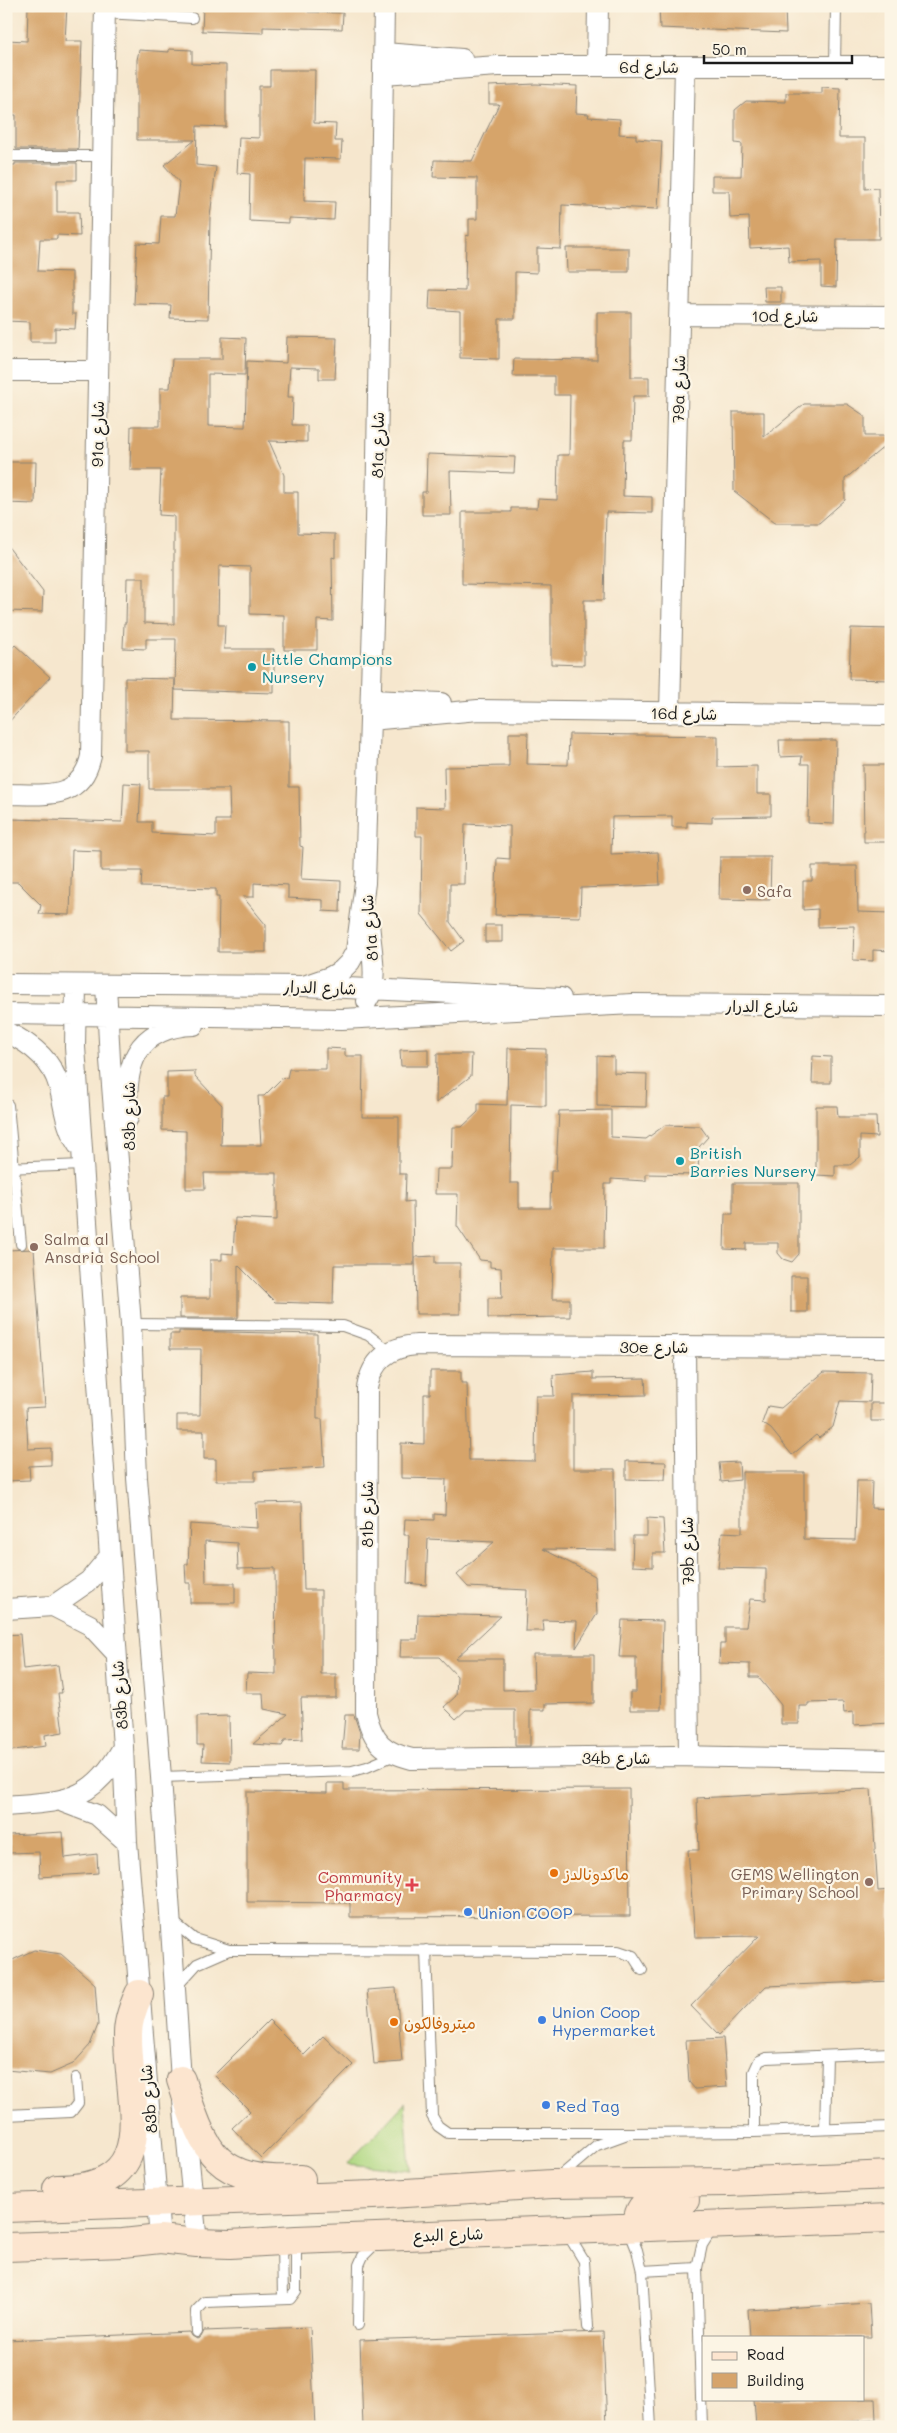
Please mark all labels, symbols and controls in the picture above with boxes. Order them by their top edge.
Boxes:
scale bar [704,32,852,64]
text: 50 m [712,39,747,59]
street label: 6d شارع [619,56,679,79]
street label: 10d شارع [752,305,818,328]
street label: 79a شارع [667,355,691,423]
street label: 91a شارع [86,401,110,467]
street label: 81a شارع [366,412,390,478]
place label: Little Champions Nursery [262,648,393,687]
marker: Little Champions Nursery [246,661,258,673]
street label: 16d شارع [650,702,718,726]
place label: Safa [757,880,792,901]
marker: Safa [741,884,753,896]
street label: 81a شارع [356,894,384,962]
street label: شارع الدرار [282,975,357,1001]
street label: شارع الدرار [725,995,798,1018]
street label: 83b شارع [118,1082,141,1151]
place label: British Barries Nursery [690,1142,816,1181]
marker: British Barries Nursery [674,1155,686,1167]
place label: Salma al Ansaria School [44,1228,160,1267]
marker: Salma al Ansaria School [28,1241,40,1253]
street label: 30e شارع [620,1336,688,1359]
street label: 81b شارع [356,1481,379,1547]
street label: 79b شارع [676,1517,700,1585]
street label: 83b شارع [106,1660,134,1730]
street label: 34b شارع [582,1747,650,1770]
place label: ماكدونالدز [562,1863,629,1885]
place label: GEMS Wellington Primary School [731,1863,859,1902]
place label: Community Pharmacy [318,1866,402,1905]
marker: ماكدونالدز [548,1867,560,1879]
marker: GEMS Wellington Primary School [863,1876,875,1888]
marker: Community Pharmacy [406,1879,418,1891]
place label: Union COOP [478,1902,573,1923]
marker: Union COOP [462,1906,474,1918]
place label: Union Coop Hypermarket [552,2001,656,2040]
place label: ميتروفالكون [404,2012,476,2034]
marker: Union Coop Hypermarket [536,2014,548,2026]
marker: ميتروفالكون [388,2016,400,2028]
street label: 83b شارع [135,2064,163,2134]
place label: Red Tag [556,2095,620,2116]
marker: Red Tag [540,2099,552,2111]
street label: شارع البدع [412,2222,484,2248]
legend [702,2336,864,2400]
text: Road [747,2344,784,2364]
text: Building [747,2370,804,2390]

